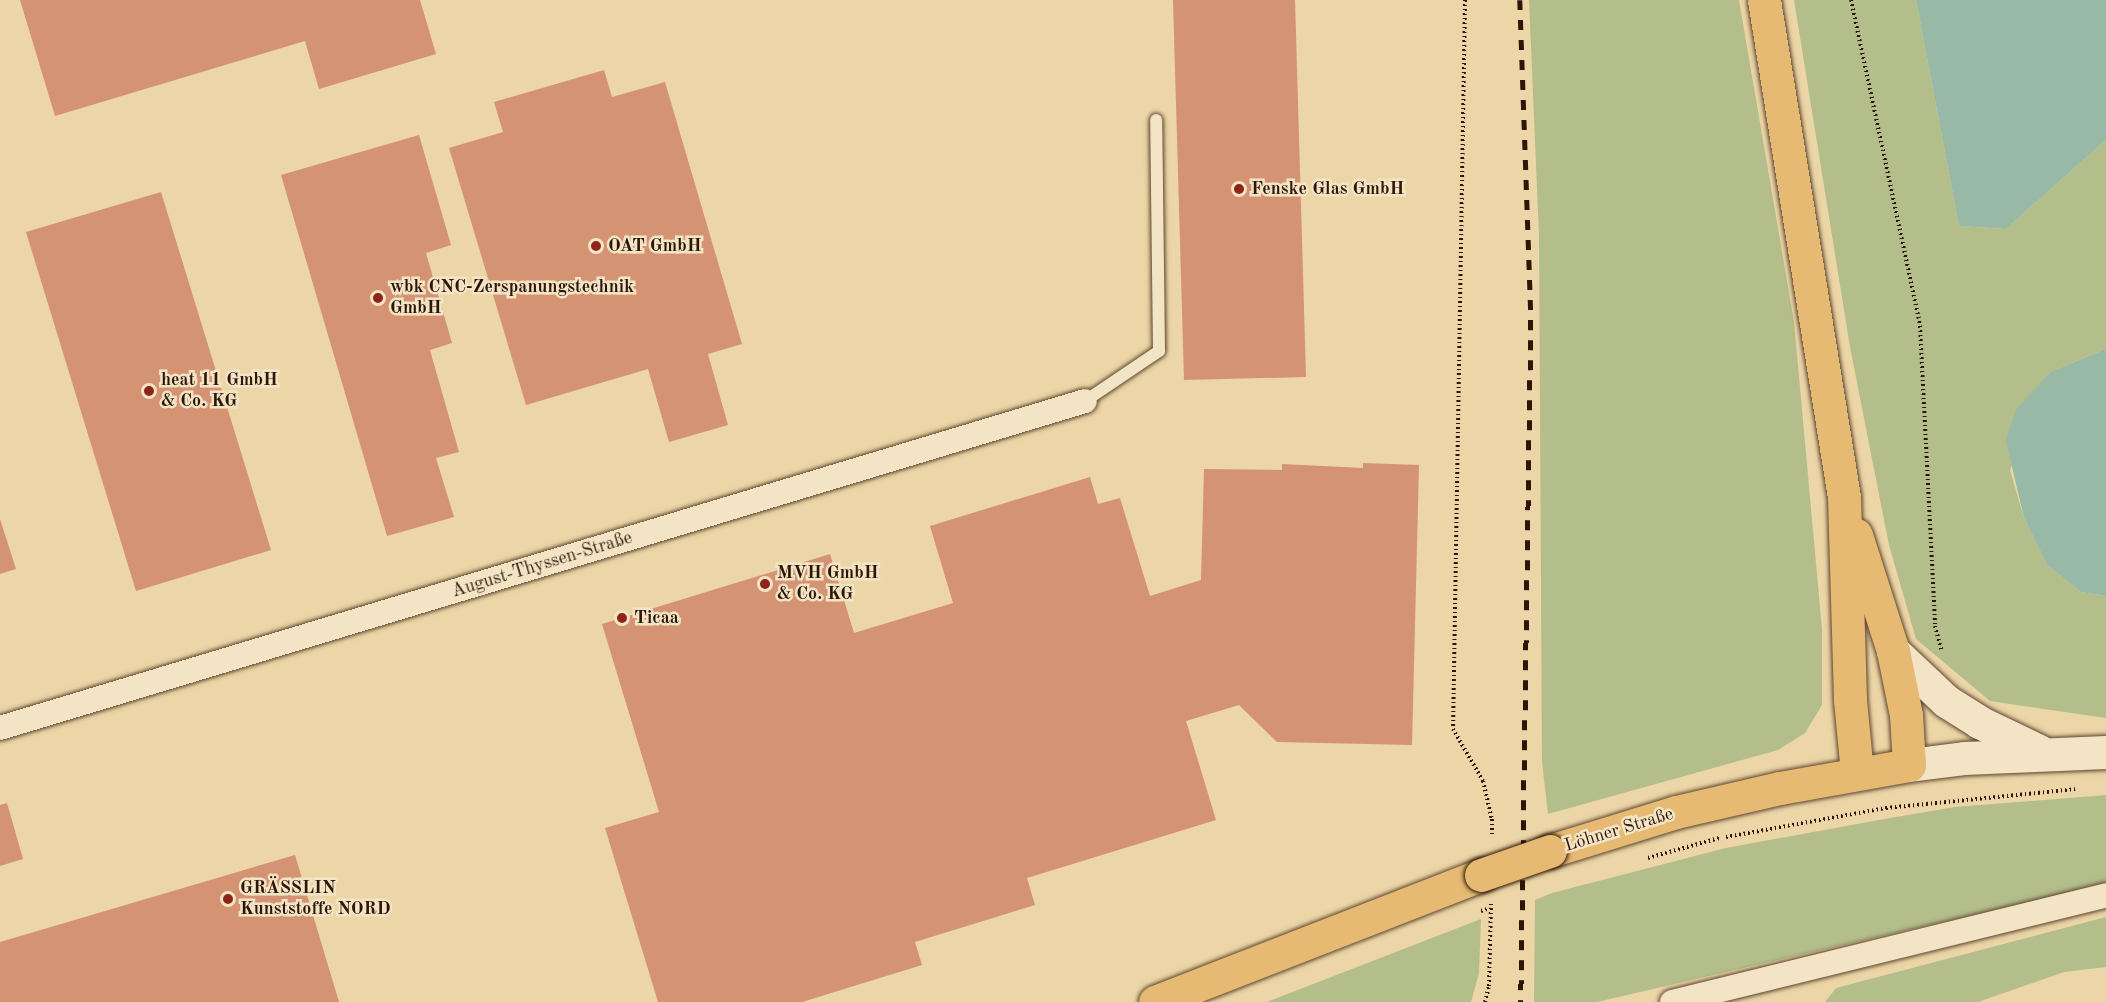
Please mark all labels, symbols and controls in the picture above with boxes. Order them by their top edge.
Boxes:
place label: Fenske Glas GmbH [1251,178,1404,200]
marker: Fenske Glas GmbH [1232,182,1246,196]
place label: OAT GmbH [608,235,702,257]
marker: OAT GmbH [589,239,603,253]
place label: wbk CNC-Zerspanungstechnik GmbH [390,277,634,320]
marker: wbk CNC-Zerspanungstechnik GmbH [371,291,385,305]
place label: heat 11 GmbH & Co. KG [161,370,278,412]
marker: heat 11 GmbH & Co. KG [142,384,156,398]
street label: August-Thyssen-Straße [449,527,635,603]
place label: MVH GmbH & Co. KG [777,563,878,606]
marker: MVH GmbH & Co. KG [758,577,772,591]
place label: Ticaa [634,607,679,629]
marker: Ticaa [615,611,629,625]
street label: Löhner Straße [1562,803,1676,857]
place label: GRÄSSLIN Kunststoffe NORD [240,878,391,920]
marker: GRÄSSLIN Kunststoffe NORD [221,892,235,906]

